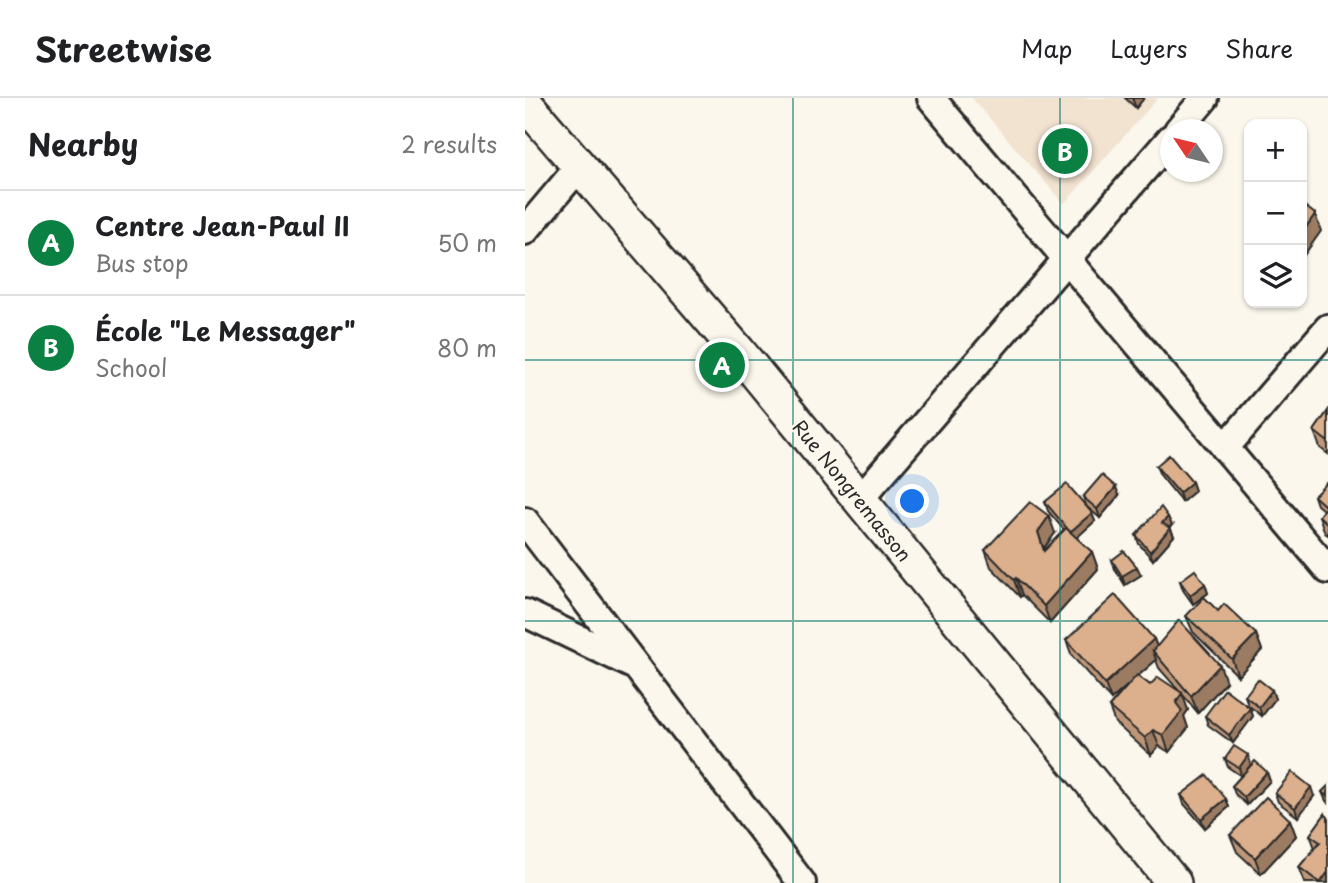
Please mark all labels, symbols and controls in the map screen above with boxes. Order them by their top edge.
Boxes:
text: Streetwise [35,23,212,73]
text: Map [1021,30,1072,66]
text: Layers [1110,30,1187,66]
text: Share [1225,30,1293,66]
north arrow [1160,119,1223,182]
map controls [1244,119,1307,308]
button: + [1244,119,1307,182]
text: Nearby [28,121,138,166]
pin: B [1042,125,1088,177]
text: 2 results [401,126,497,161]
button: − [1244,182,1307,245]
text: Centre Jean-Paul II [95,206,349,245]
text: A [42,225,60,260]
text: 50 m [437,225,497,260]
text: Bus stop [95,245,189,280]
button: layers [1244,245,1307,308]
text: École "Le Messager" [95,311,356,350]
text: B [43,330,59,365]
text: 80 m [437,330,497,365]
pin: A [699,339,745,391]
text: School [95,350,167,385]
street label: Rue Nongremasson [787,414,919,567]
your location [895,484,929,518]

